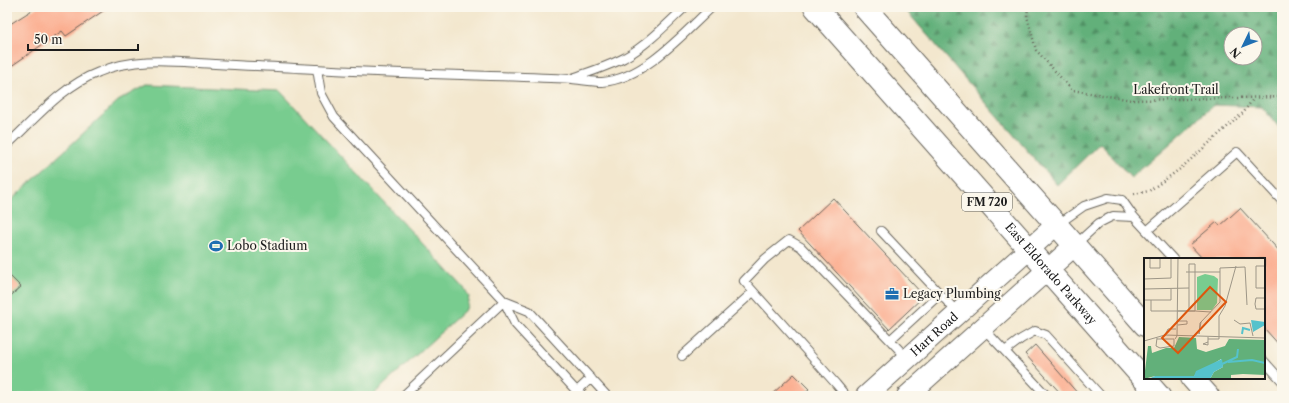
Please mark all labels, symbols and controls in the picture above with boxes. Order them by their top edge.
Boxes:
scale bar [28,26,138,52]
north arrow [1223,26,1263,66]
text: 50 m [34,32,63,47]
text: N [1227,44,1244,61]
street label: Lakefront Trail [1133,82,1219,97]
road number: FM 720 [962,193,1012,211]
street label: East Eldorado Parkway [1002,219,1100,328]
sports icon: Lobo Stadium [208,238,224,254]
place label: Lobo Stadium [227,238,307,253]
inset map [1144,258,1265,379]
office icon: Legacy Plumbing [884,286,900,302]
place label: Legacy Plumbing [903,286,1001,301]
street label: Hart Road [907,308,961,359]

